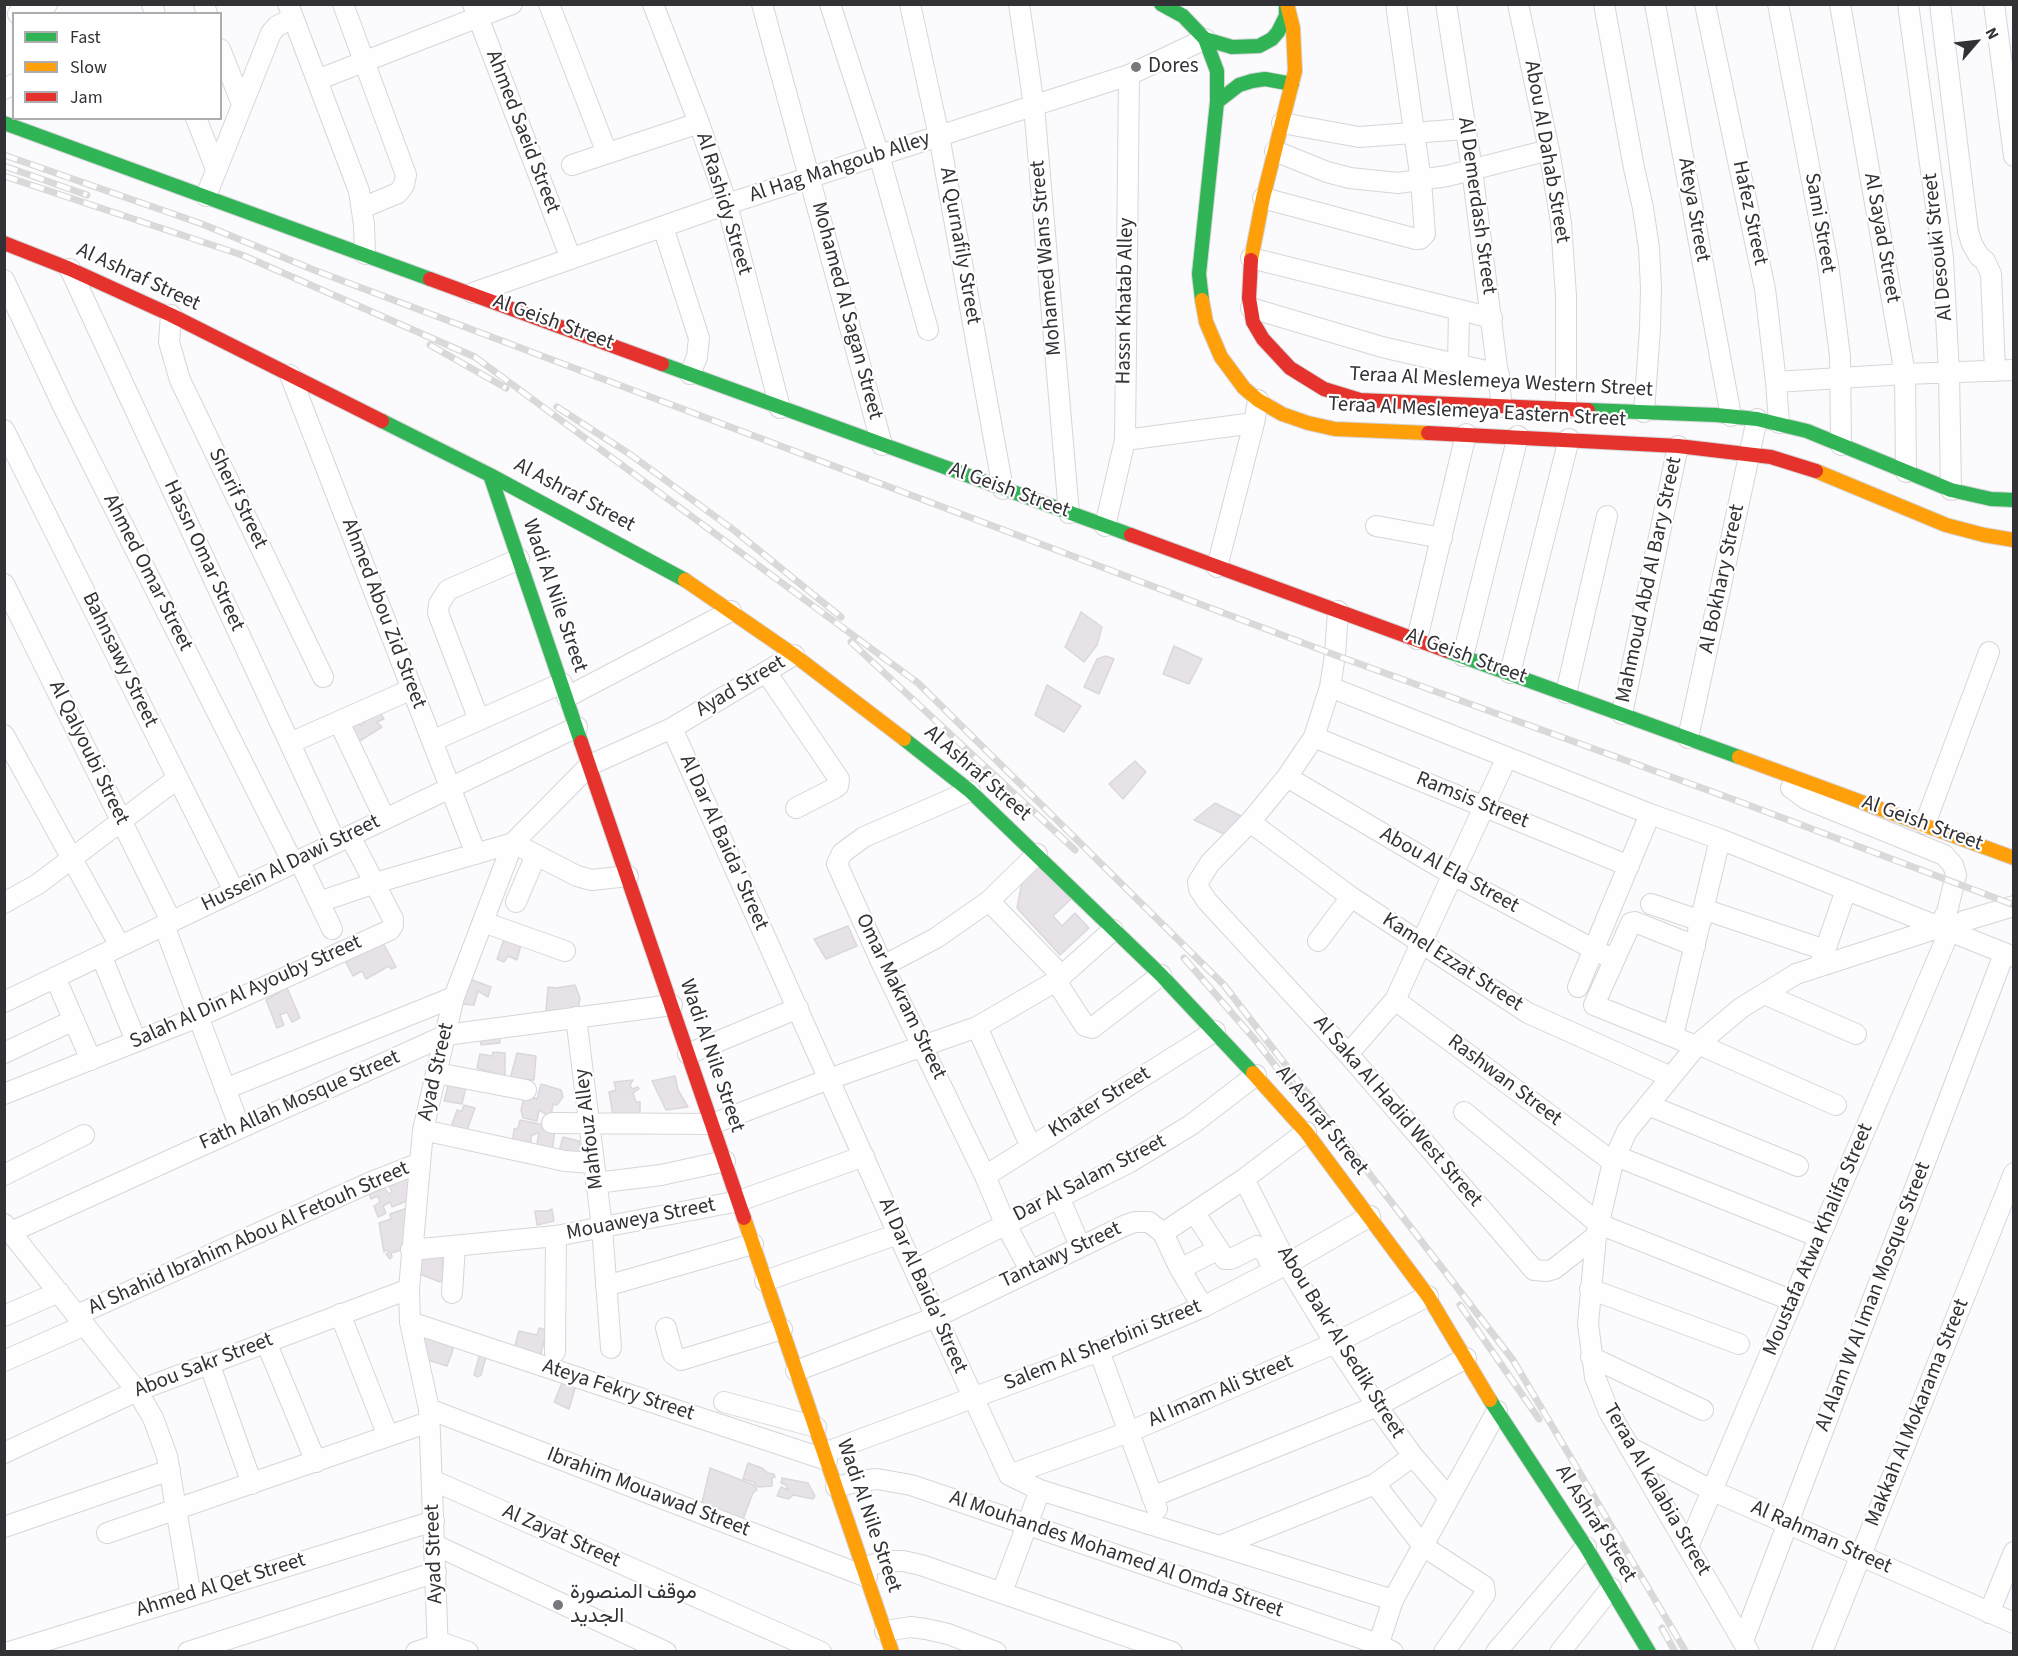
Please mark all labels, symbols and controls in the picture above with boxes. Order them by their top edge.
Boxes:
legend [12,12,222,120]
north arrow [1946,12,2006,72]
text: N [1980,24,2004,43]
text: Fast [70,25,101,50]
street label: Ahmed Saeid Street [479,47,565,217]
place label: Dores [1148,54,1199,80]
text: Slow [70,55,107,80]
street label: Abou Al Dahab Street [1518,59,1574,245]
marker: Dores [1129,60,1143,74]
text: Jam [70,85,103,110]
street label: Al Demerdash Street [1451,116,1501,296]
street label: Al Hag Mahgoub Alley [746,127,934,209]
street label: Al Rashidy Street [689,130,757,278]
street label: Ateya Street [1671,156,1715,264]
street label: Hafez Street [1726,158,1772,268]
street label: Mohamed Wans Street [1026,159,1068,357]
street label: Al Qurnafily Street [933,166,985,326]
street label: Sami Street [1798,171,1840,275]
street label: Al Sayad Street [1857,171,1905,305]
street label: Al Desouki Street [1919,172,1959,322]
street label: Mohamed Al Sagan Street [805,199,887,423]
street label: Hassn Khatab Alley [1112,217,1140,385]
street label: Al Ashraf Street [72,238,204,318]
street label: Al Geish Street [489,290,617,356]
street label: Teraa Al Meslemeya Western Street [1349,362,1653,404]
street label: Teraa Al Meslemeya Eastern Street [1327,393,1627,433]
street label: Sherif Street [202,445,272,553]
street label: Al Ashraf Street [509,454,639,538]
street label: Mahmoud Abd Al Bary Street [1612,455,1688,705]
street label: Al Geish Street [945,458,1073,524]
street label: Hassn Omar Street [157,477,249,635]
street label: Ahmed Omar Street [97,490,197,656]
street label: Al Bokhary Street [1695,502,1751,656]
street label: Ahmed Abou Zid Street [335,515,431,713]
street label: Wadi Al Nile Street [516,516,592,676]
street label: Bahnsawy Street [75,588,163,732]
street label: Al Geish Street [1402,624,1530,690]
street label: Ayad Street [692,651,790,723]
street label: Al Qalyoubi Street [42,677,134,829]
street label: Al Ashraf Street [918,721,1036,827]
street label: Al Dar Al Baida' Street [673,751,773,935]
street label: Ramsis Street [1412,767,1532,835]
street label: Al Geish Street [1858,791,1986,857]
street label: Hussein Al Dawi Street [198,810,384,918]
street label: Abou Al Ela Street [1375,822,1523,920]
street label: Kamel Ezzat Street [1377,908,1527,1018]
street label: Omar Makram Street [849,910,951,1084]
street label: Salah Al Din Al Ayouby Street [126,930,366,1056]
street label: Wadi Al Nile Street [673,976,749,1136]
street label: Al Saka Al Hadid West Street [1307,1011,1487,1213]
street label: Ayad Street [414,1021,460,1123]
street label: Rashwan Street [1442,1030,1566,1132]
street label: Fath Allah Mosque Street [196,1045,404,1157]
street label: Al Ashraf Street [1269,1061,1373,1181]
street label: Khater Street [1044,1062,1156,1144]
street label: Mahfouz Alley [570,1067,610,1191]
street label: Moustafa Atwa Khalifa Street [1759,1120,1879,1360]
street label: Dar Al Salam Street [1009,1130,1171,1228]
street label: Al Shahid Ibrahim Abou Al Fetouh Street [85,1157,413,1321]
street label: Al Alam W Al Iman Mosque Street [1811,1159,1937,1435]
street label: Mouaweya Street [564,1193,718,1247]
street label: Al Dar Al Baida' Street [872,1194,972,1378]
street label: Tantawy Street [996,1217,1126,1295]
street label: Abou Bakr Al Sedik Street [1271,1242,1409,1444]
street label: Salem Al Sherbini Street [1001,1295,1205,1397]
street label: Makkah Al Mokarama Street [1861,1296,1975,1530]
street label: Abou Sakr Street [131,1328,277,1404]
street label: Al Imam Ali Street [1145,1350,1297,1434]
street label: Ateya Fekry Street [539,1355,697,1427]
street label: Teraa Al kalabia Street [1597,1400,1715,1580]
street label: Wadi Al Nile Street [830,1436,906,1596]
street label: Ibrahim Mouawad Street [543,1443,753,1543]
street label: Al Ashraf Street [1549,1461,1641,1587]
street label: Al Mouhandes Mohamed Al Omda Street [946,1486,1286,1624]
street label: Al Rahman Street [1747,1496,1895,1580]
street label: Al Zayat Street [498,1500,624,1574]
street label: Ayad Street [421,1504,449,1604]
street label: Ahmed Al Qet Street [133,1548,309,1624]
place label: موقف المنصورة الجديد [570,1580,697,1630]
marker: موقف المنصورة الجديد [551,1598,565,1612]

